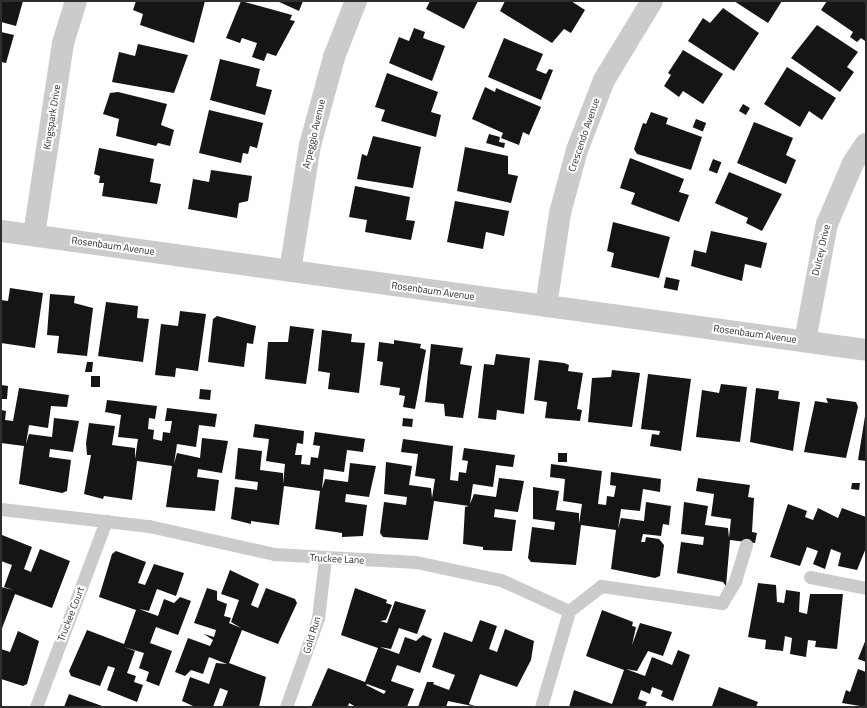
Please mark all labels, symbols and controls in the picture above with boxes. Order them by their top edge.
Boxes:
street label: Kingspark Drive [41,84,63,150]
street label: Crescendo Avenue [566,97,602,173]
street label: Arpeggio Avenue [300,98,328,170]
street label: Dulcey Drive [809,223,833,277]
street label: Rosenbaum Avenue [71,234,155,258]
street label: Rosenbaum Avenue [391,279,475,303]
street label: Rosenbaum Avenue [713,322,797,346]
street label: Truckee Lane [309,552,365,566]
street label: Truckee Court [55,585,87,643]
street label: Gold Run [301,615,323,655]

